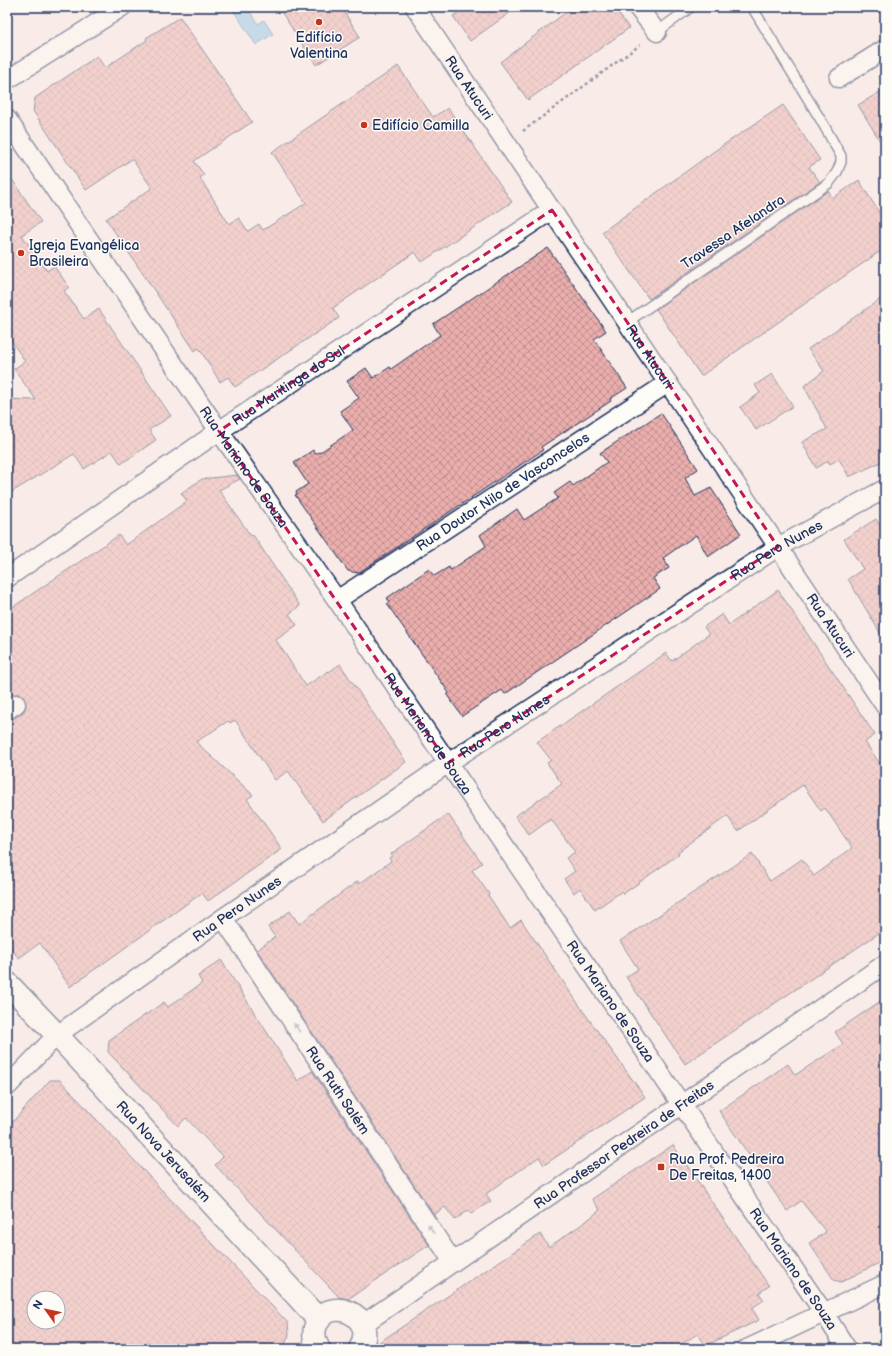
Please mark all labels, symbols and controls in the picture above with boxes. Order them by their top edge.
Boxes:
marker: Edifício Valentina [314,17,324,27]
place label: Edifício Valentina [290,29,348,62]
street label: Rua Atucuri [442,52,497,123]
place label: Edifício Camilla [372,117,470,134]
marker: Edifício Camilla [359,120,369,130]
street label: Travessa Afelandra [678,191,788,273]
place label: Igreja Evangélica Brasileira [29,237,140,270]
marker: Igreja Evangélica Brasileira [16,248,26,258]
street label: Rua Atucuri [622,321,678,392]
street label: Rua Muritinga do Sul [228,342,348,429]
street label: Rua Mariano de Souza [196,403,292,531]
street label: Rua Doutor Nilo de Vasconcelos [413,428,592,554]
street label: Rua Pero Nunes [727,516,825,584]
street label: Rua Atucuri [803,590,858,661]
street label: Rua Mariano de Souza [380,669,476,798]
street label: Rua Pero Nunes [456,690,553,762]
street label: Rua Pero Nunes [189,872,285,945]
street label: Rua Mariano de Souza [563,937,658,1065]
one-way arrow [293,1022,300,1034]
street label: Rua Ruth Salém [303,1043,374,1137]
street label: Rua Professor Pedreira de Freitas [530,1076,717,1212]
street label: Rua Nova Jerusalém [113,1097,215,1205]
place label: Rua Prof. Pedreira De Freitas, 1400 [669,1151,784,1184]
marker: Rua Prof. Pedreira De Freitas, 1400 [656,1162,666,1172]
street label: Rua Mariano de Souza [746,1204,841,1333]
one-way arrow [427,1224,435,1234]
north arrow [26,1290,66,1330]
text: N [30,1298,46,1312]

